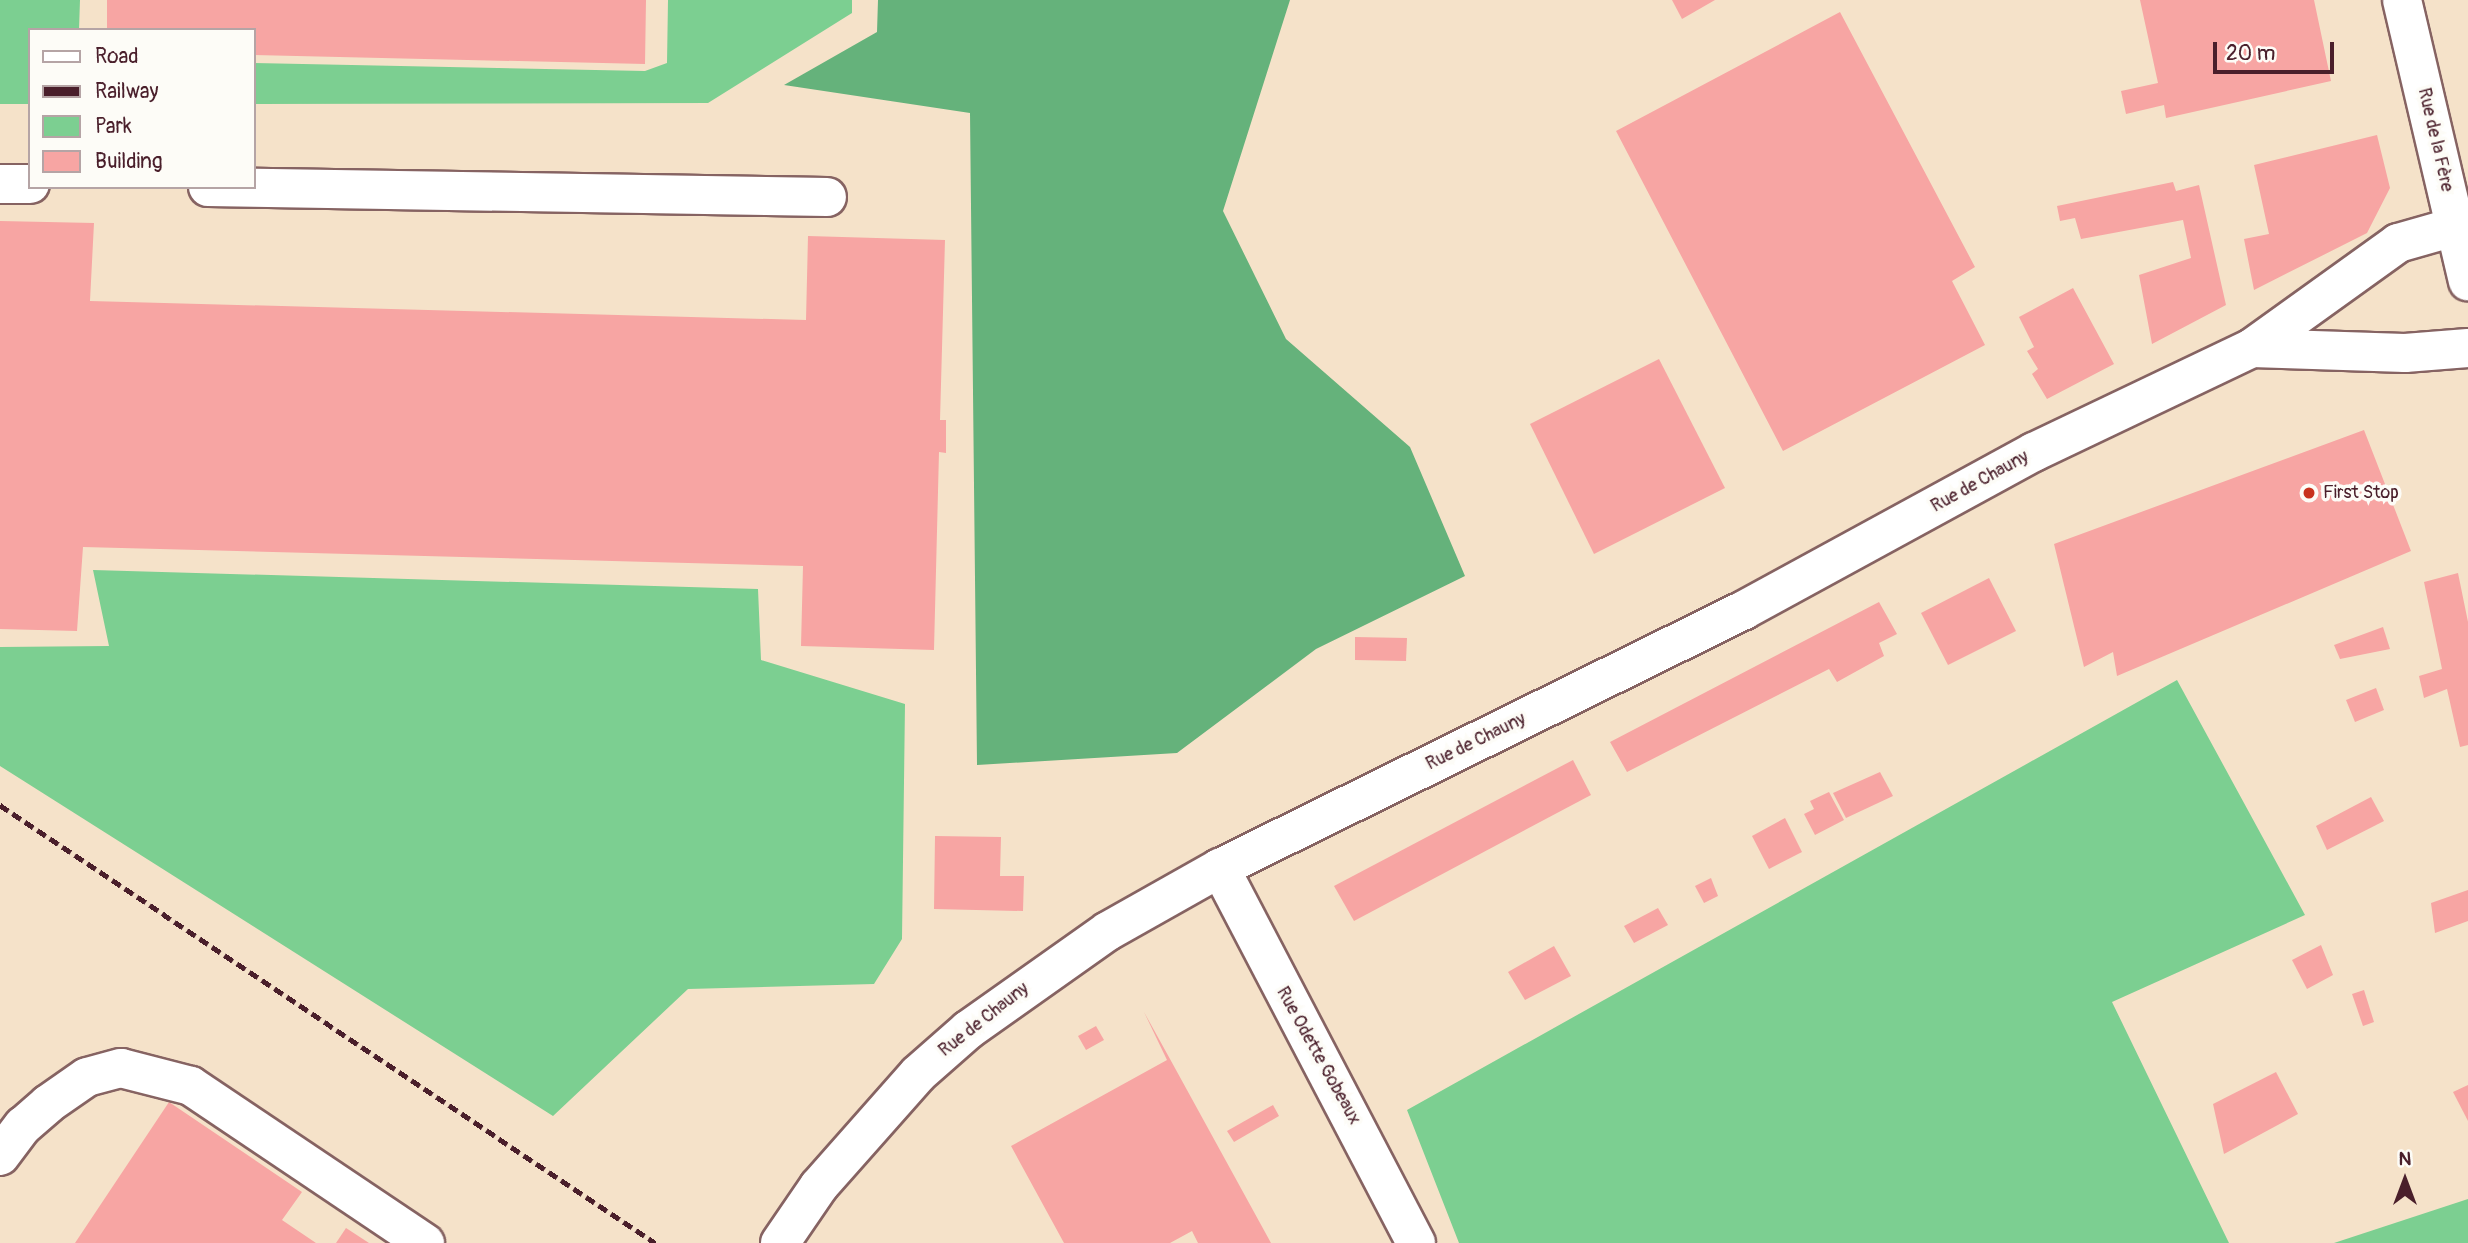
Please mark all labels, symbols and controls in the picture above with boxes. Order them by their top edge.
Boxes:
legend [28,28,256,189]
scale bar [2216,28,2337,72]
text: 20 m [2226,40,2275,67]
text: Road [95,43,139,70]
text: Railway [95,78,159,105]
street label: Rue de la Fère [2413,86,2457,194]
text: Park [95,113,132,140]
text: Building [95,148,162,175]
street label: Rue de Chauny [1927,446,2033,518]
place label: First Stop [2323,482,2399,504]
marker: First Stop [2301,485,2317,501]
street label: Rue de Chauny [1423,709,1529,775]
street label: Rue de Chauny [935,978,1033,1062]
street label: Rue Odette Gobeaux [1271,983,1365,1129]
north arrow [2370,1145,2440,1215]
text: N [2399,1147,2411,1171]

